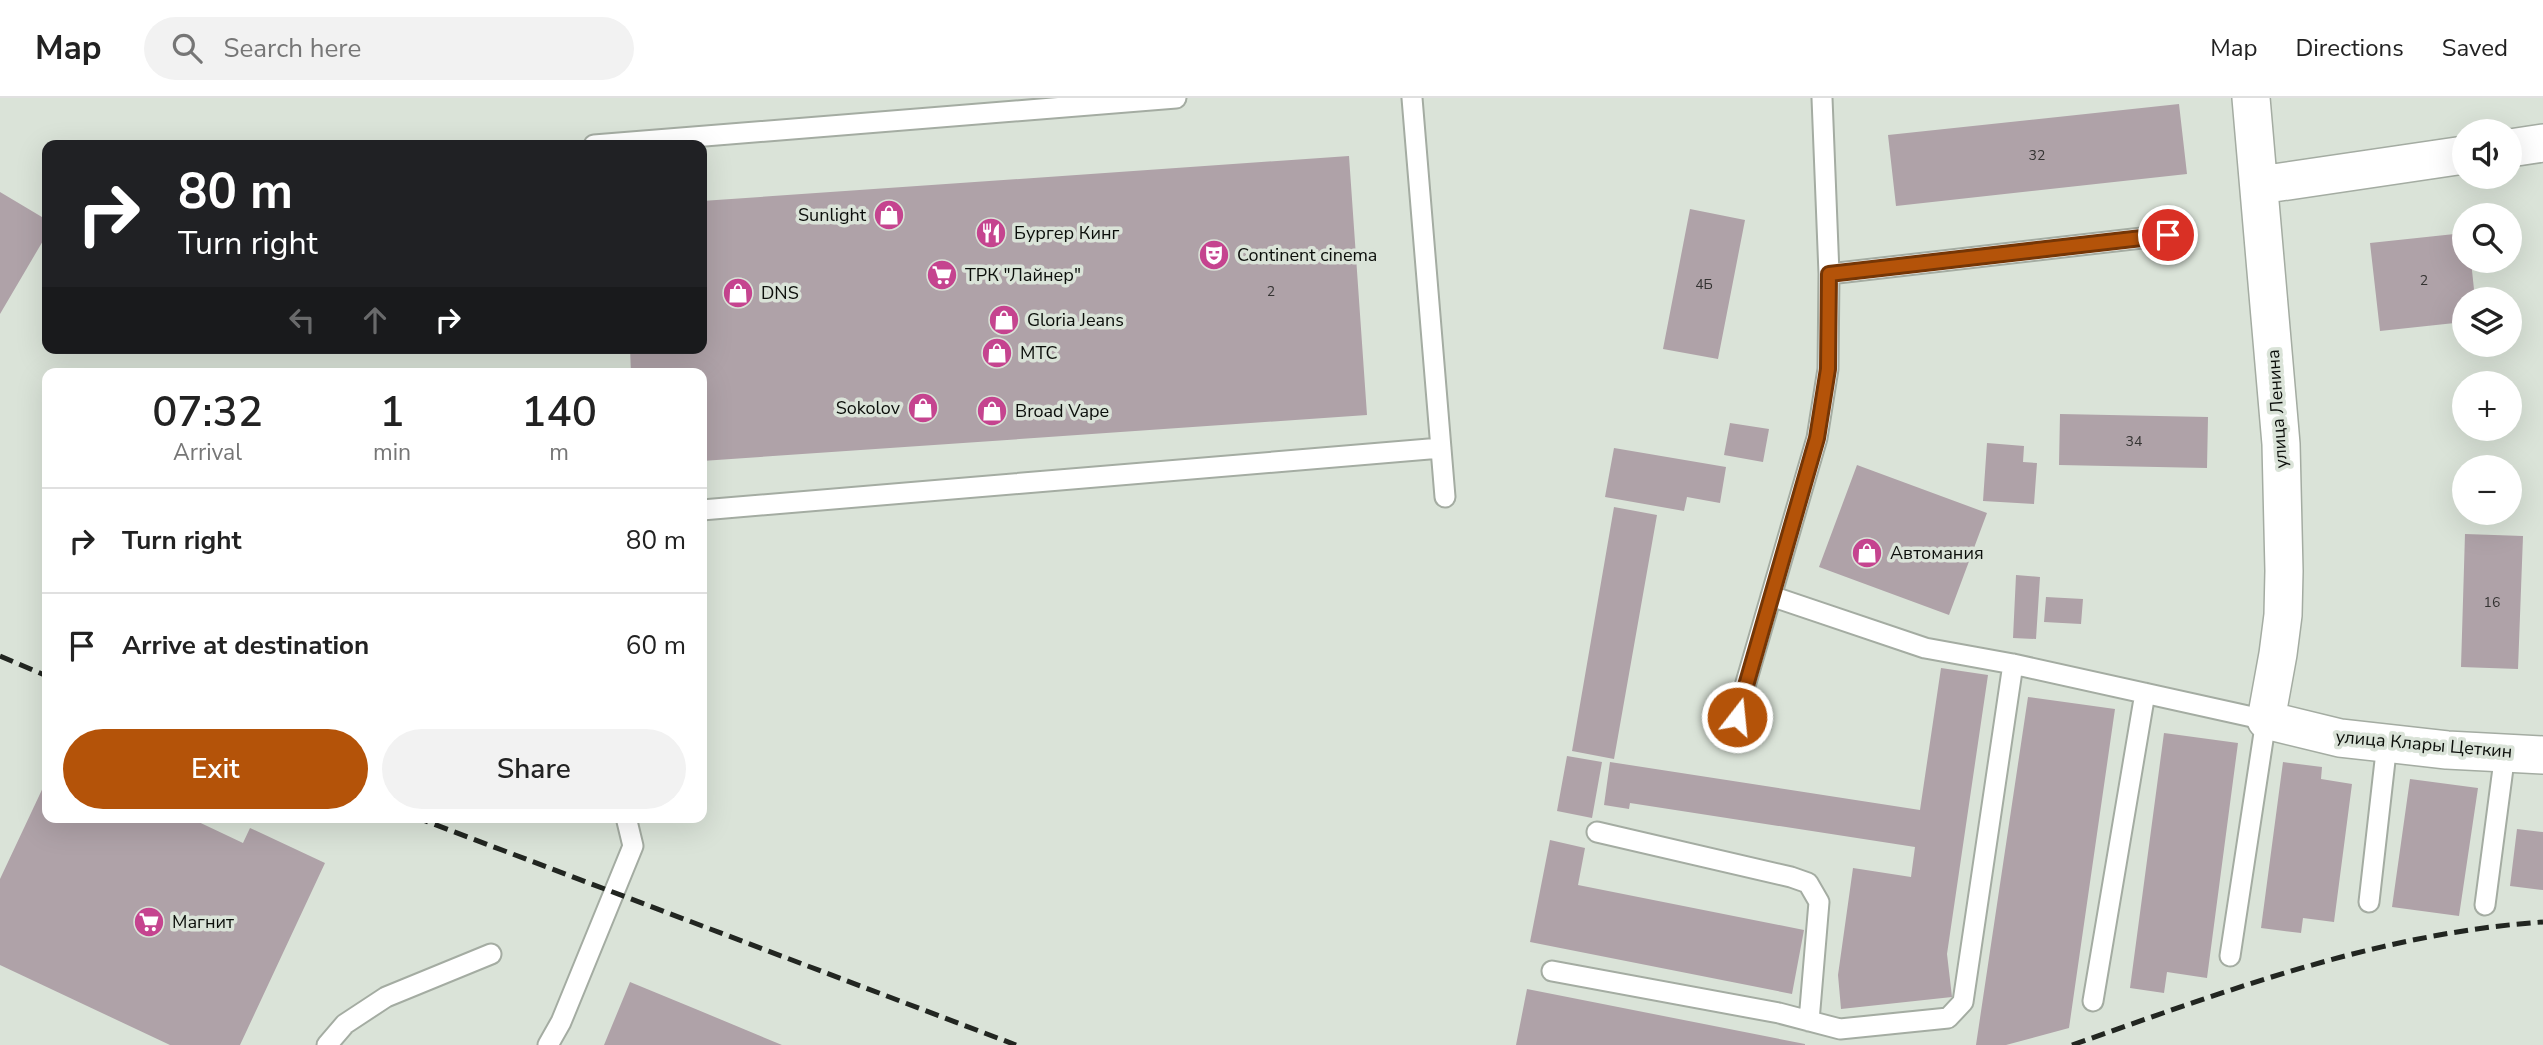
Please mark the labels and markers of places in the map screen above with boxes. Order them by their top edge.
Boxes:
shop icon: Sunlight [872,198,906,232]
place label: Sunlight [798,203,867,227]
pin [2138,205,2198,265]
restaurant icon: Бургер Кинг [974,216,1008,250]
place label: Бургер Кинг [1014,221,1119,245]
theatre icon: Continent cinema [1197,238,1231,272]
place label: Continent cinema [1237,243,1377,267]
supermarket icon: ТРК "Лайнер" [925,258,959,292]
place label: ТРК "Лайнер" [965,263,1081,287]
shop icon: DNS [721,276,755,310]
place label: DNS [761,281,799,305]
shop icon: Gloria Jeans [987,303,1021,337]
place label: Gloria Jeans [1027,308,1124,332]
shop icon: МТС [980,336,1014,370]
place label: МТС [1020,341,1058,365]
shop icon: Sokolov [906,391,940,425]
shop icon: Broad Vape [975,394,1009,428]
place label: Sokolov [836,396,901,420]
place label: Broad Vape [1015,399,1109,423]
shop icon: Автомания [1850,536,1884,570]
place label: Автомания [1890,541,1984,565]
supermarket icon: Магнит [132,905,166,939]
place label: Магнит [172,910,234,934]

